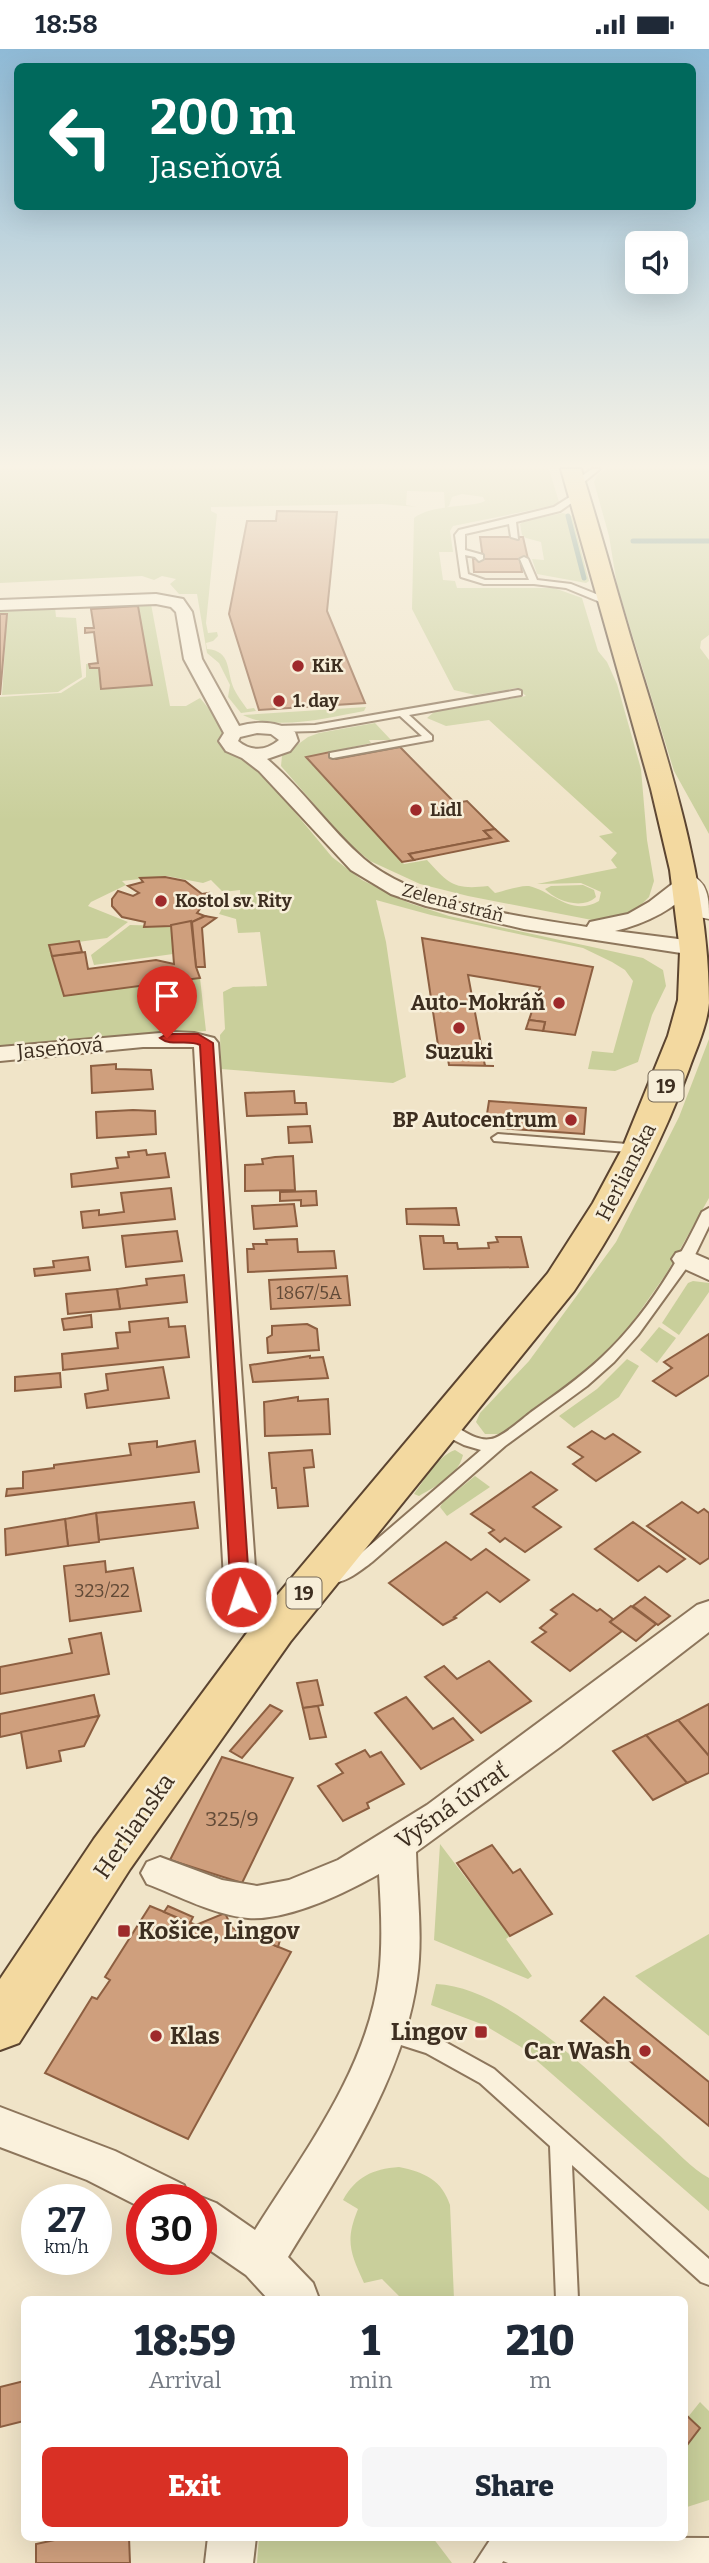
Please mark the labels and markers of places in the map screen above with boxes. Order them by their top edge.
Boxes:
place label: KiK [312,655,343,677]
marker: KiK [290,658,306,674]
place label: 1. day [293,690,340,712]
marker: 1. day [271,693,287,709]
place label: Lidl [430,799,462,821]
marker: Lidl [408,802,424,818]
place label: Kostol sv. Rity [175,890,293,912]
marker: Kostol sv. Rity [153,893,169,909]
pin [137,966,197,1038]
place label: Auto-Mokráň [411,990,545,1016]
marker: Auto-Mokráň [551,995,567,1011]
marker: Suzuki [451,1020,467,1036]
place label: Suzuki [425,1039,493,1065]
place label: BP Autocentrum [392,1107,557,1133]
marker: BP Autocentrum [563,1112,579,1128]
place label: Košice, Lingov [138,1917,301,1945]
marker: Košice, Lingov [116,1923,132,1939]
place label: Lingov [391,2018,468,2046]
place label: Klas [170,2022,220,2050]
marker: Lingov [473,2024,489,2040]
marker: Klas [148,2028,164,2044]
place label: Car Wash [524,2037,631,2065]
marker: Car Wash [637,2043,653,2059]

